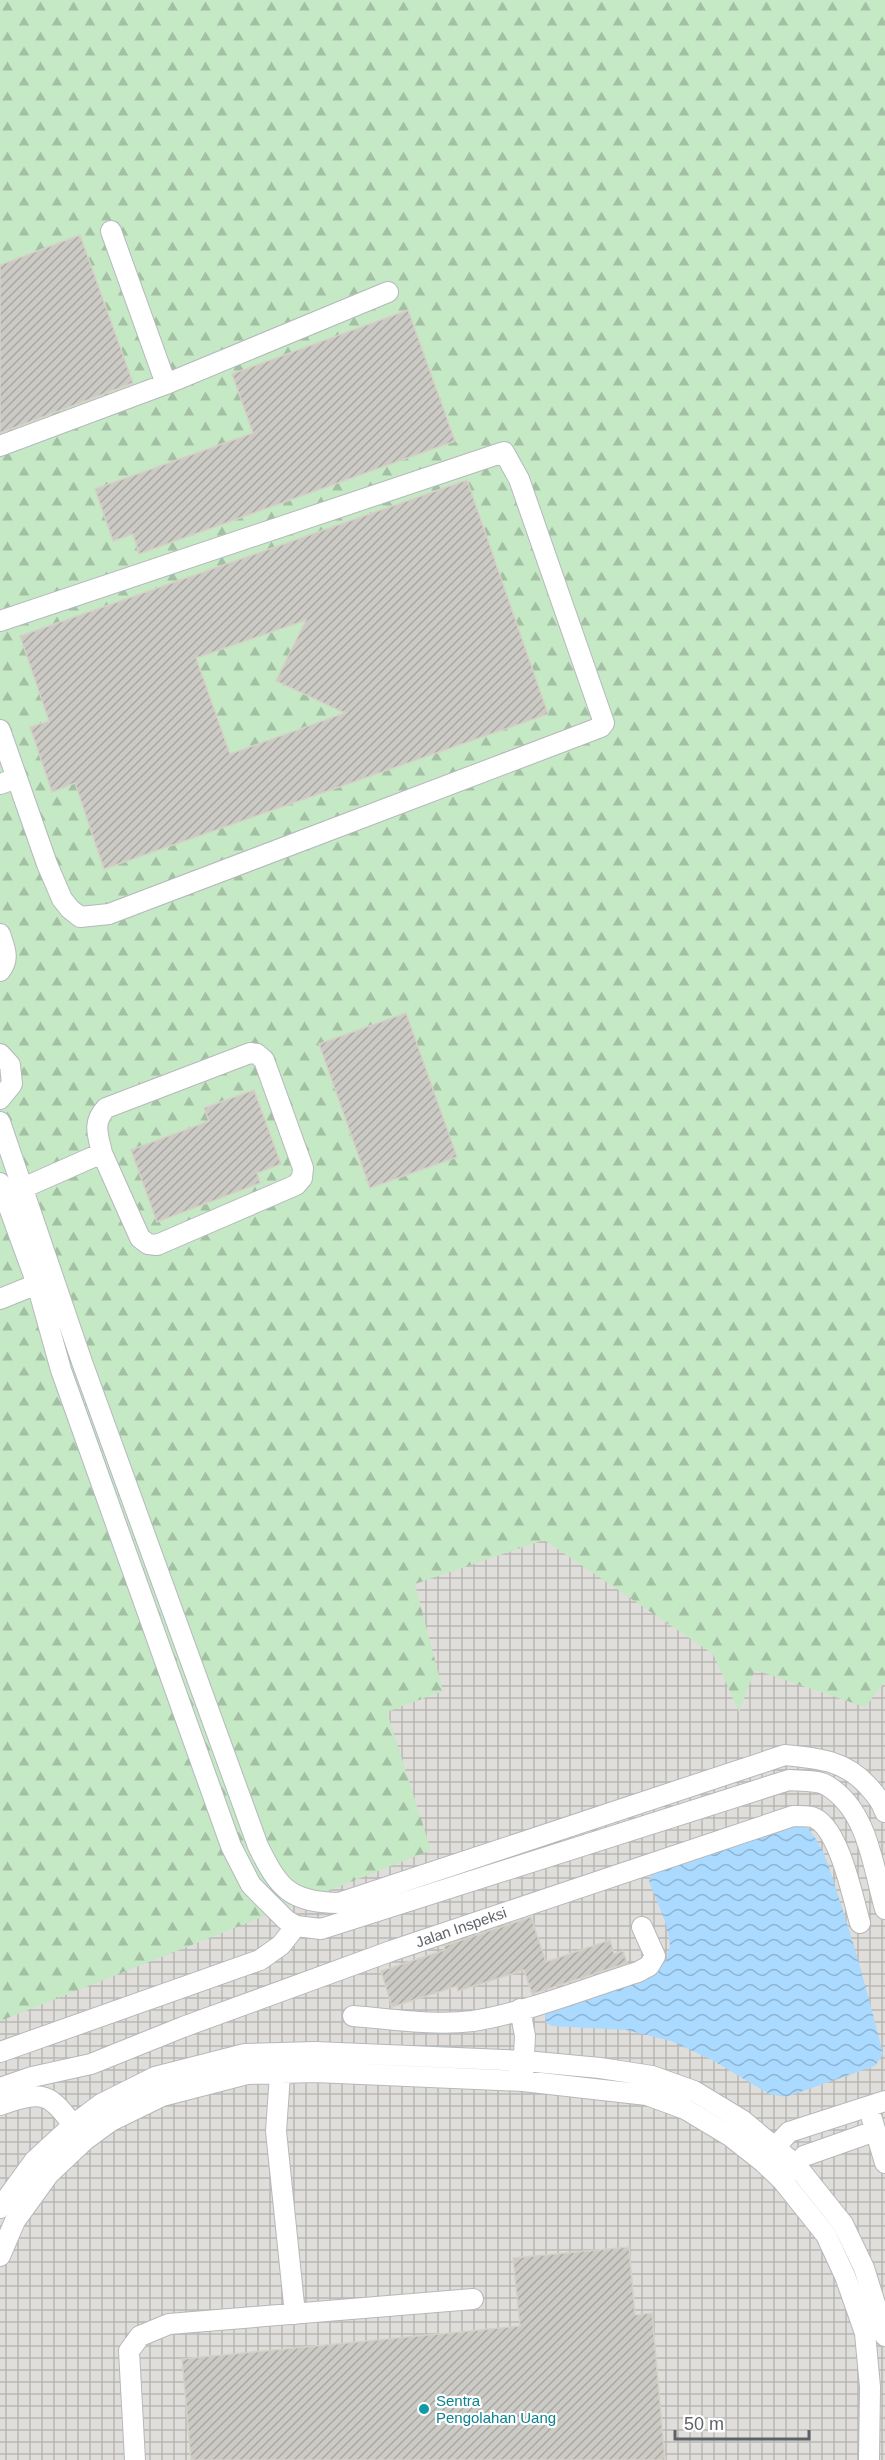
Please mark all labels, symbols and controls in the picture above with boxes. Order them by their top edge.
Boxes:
street label: Jalan Inspeksi [413,1903,509,1951]
place label: Sentra Pengolahan Uang [436,2392,556,2426]
marker: Sentra Pengolahan Uang [417,2402,431,2416]
scale bar [675,2403,808,2441]
text: 50 m [684,2414,724,2434]

